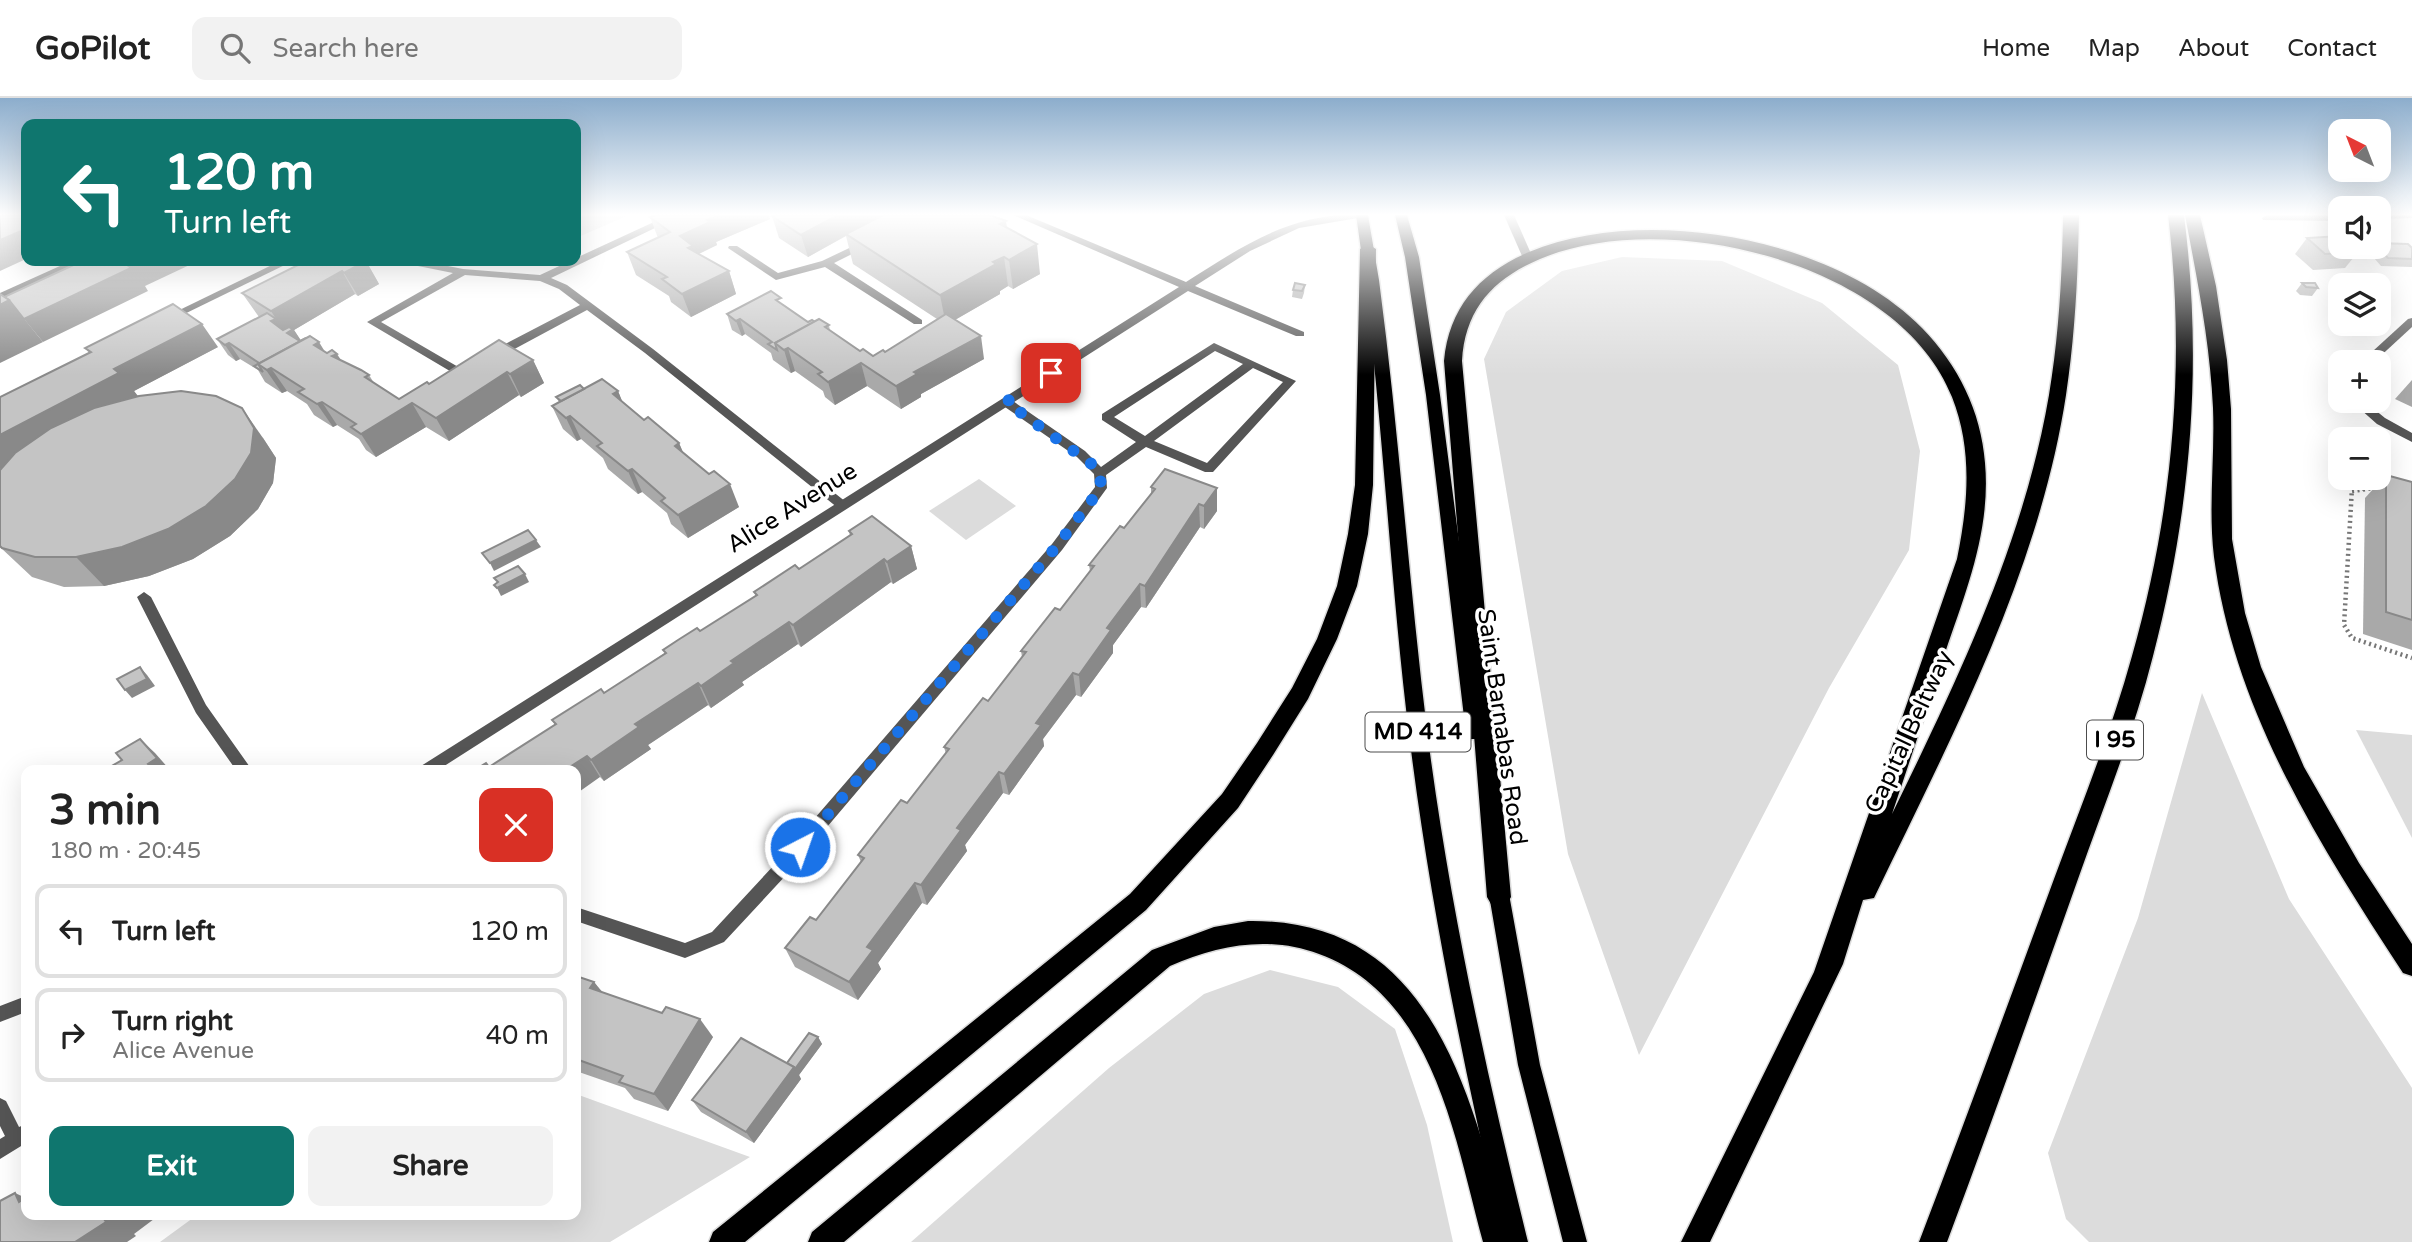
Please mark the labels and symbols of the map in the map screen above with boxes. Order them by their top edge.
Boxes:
north arrow [2328,119,2390,182]
pin [1021,343,1081,403]
street label: Alice Avenue [722,456,862,560]
street label: Saint Barnabas Road [1471,607,1533,847]
street label: Capital Beltway [1859,646,1959,818]
road number: MD 414 [1366,712,1470,752]
road number: I 95 [2087,720,2143,760]
position arrow [763,810,837,884]

